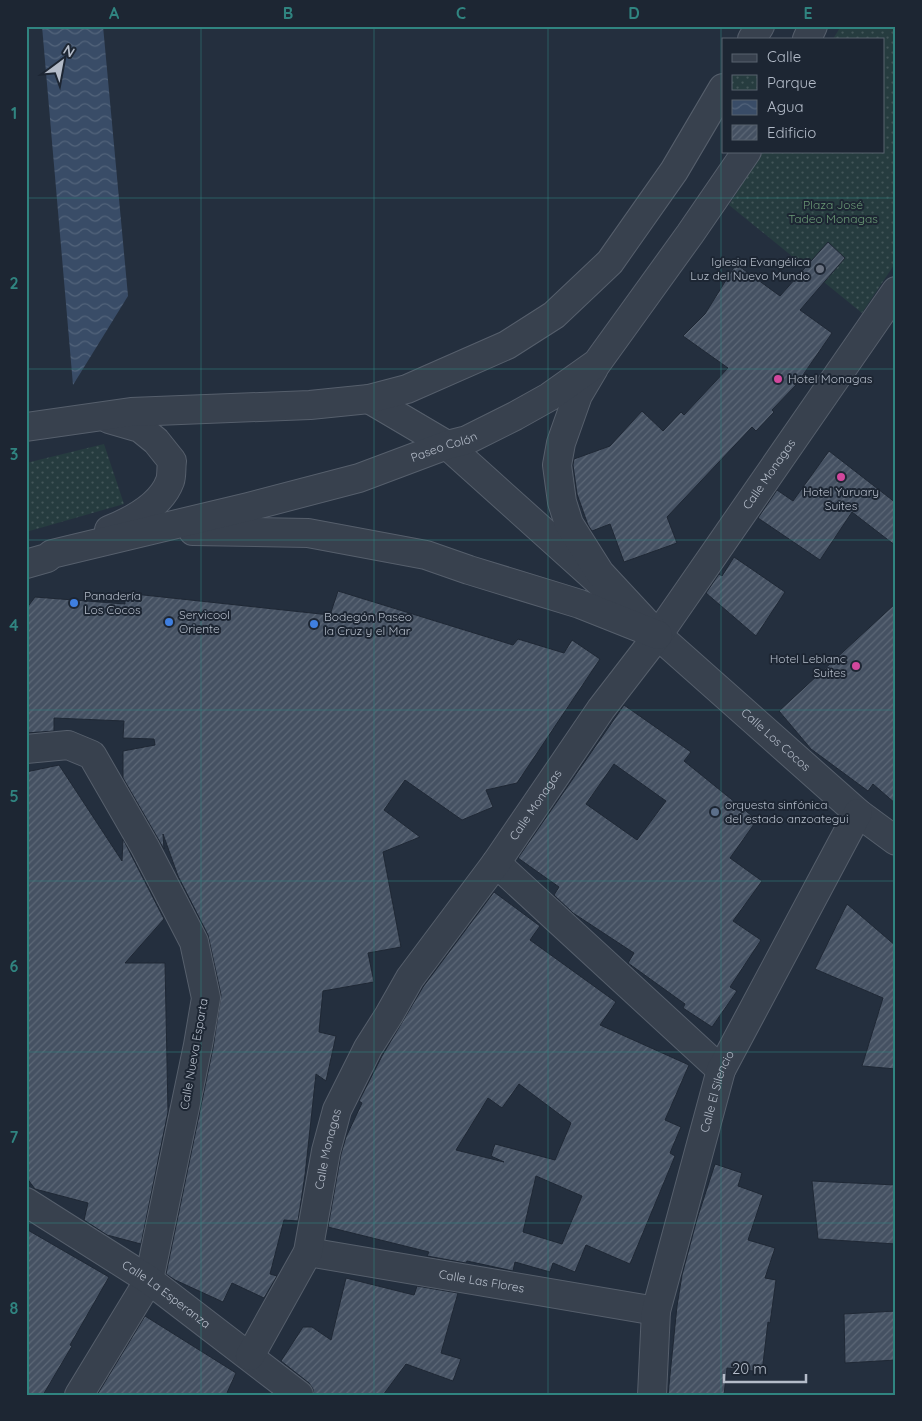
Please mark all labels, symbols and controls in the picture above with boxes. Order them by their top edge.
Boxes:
text: A [109,3,120,23]
text: B [283,3,293,23]
text: C [456,3,466,23]
text: D [628,3,640,23]
text: E [803,3,813,23]
north arrow [38,38,88,88]
legend [722,38,884,152]
text: N [60,41,78,61]
text: Calle [767,47,801,66]
text: Parque [767,73,817,92]
text: Agua [767,97,804,116]
text: 1 [11,103,17,123]
text: Edificio [767,123,816,142]
park label: Plaza José Tadeo Monagas [788,197,878,226]
place label: Iglesia Evangélica Luz del Nuevo Mundo [690,254,810,283]
marker: Iglesia Evangélica Luz del Nuevo Mundo [814,263,826,275]
text: 2 [9,273,19,293]
place label: Hotel Monagas [788,371,873,386]
marker: Hotel Monagas [772,373,784,385]
street label: Paseo Colón [408,428,480,465]
street label: Calle Monagas [739,436,799,512]
text: 3 [10,444,18,464]
marker: Hotel Yuruary Suites [835,471,847,483]
place label: Hotel Yuruary Suites [803,484,879,513]
place label: Panadería Los Cocos [84,588,141,617]
marker: Panadería Los Cocos [68,597,80,609]
place label: Servicool Oriente [179,607,230,636]
place label: Bodegón Paseo la Cruz y el Mar [324,609,412,638]
text: 4 [9,615,19,635]
marker: Servicool Oriente [163,616,175,628]
marker: Bodegón Paseo la Cruz y el Mar [308,618,320,630]
place label: Hotel Leblanc Suites [770,651,846,680]
marker: Hotel Leblanc Suites [850,660,862,672]
street label: Calle Los Cocos [738,705,814,774]
street label: Calle Monagas [506,766,565,843]
text: 5 [9,786,19,806]
place label: orquesta sinfónica del estado anzoategui [725,797,849,826]
marker: orquesta sinfónica del estado anzoategui [709,806,721,818]
text: 6 [10,956,19,976]
street label: Calle Nueva Esparta [176,997,211,1111]
street label: Calle El Silencio [697,1048,737,1134]
street label: Calle Monagas [311,1107,344,1190]
text: 7 [10,1127,19,1147]
street label: Calle La Esperanza [119,1257,214,1331]
street label: Calle Las Flores [438,1266,526,1296]
text: 8 [10,1298,19,1318]
scale bar [724,1351,807,1383]
text: 20 m [732,1359,767,1378]

